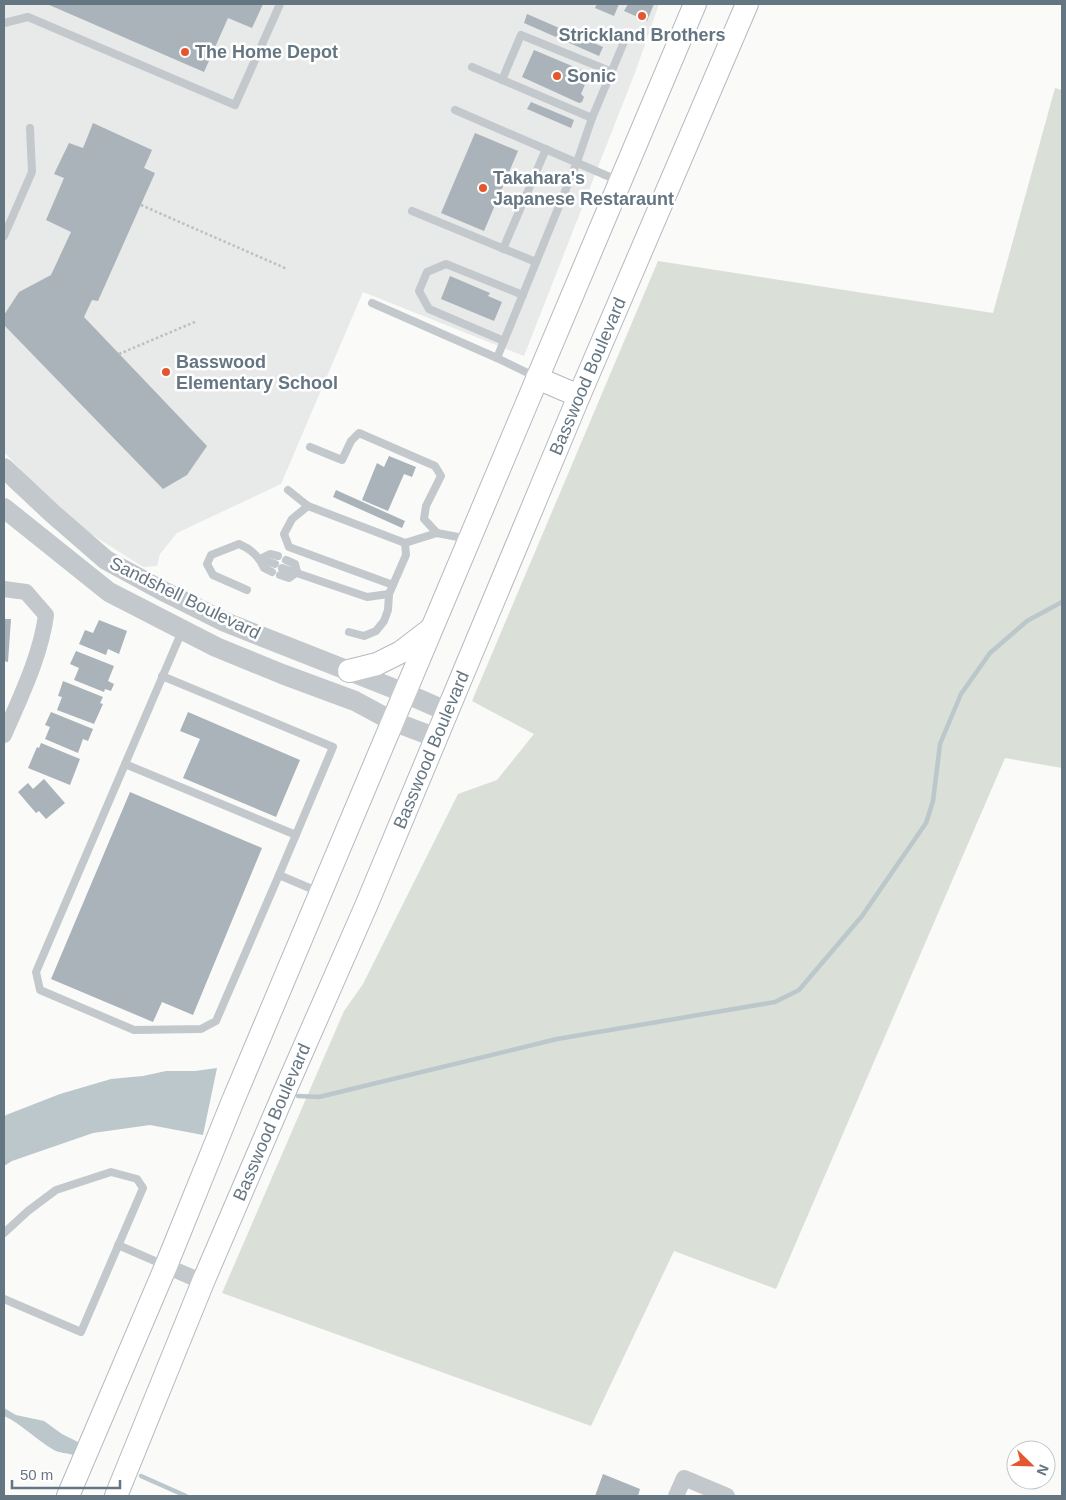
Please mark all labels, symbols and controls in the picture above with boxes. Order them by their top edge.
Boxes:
marker: Strickland Brothers [636,10,648,22]
place label: Strickland Brothers [558,25,726,45]
place label: The Home Depot [195,42,338,62]
marker: The Home Depot [179,46,191,58]
place label: Sonic [567,66,616,86]
marker: Sonic [551,70,563,82]
place label: Takahara's Japanese Restaraunt [493,168,674,209]
marker: Takahara's Japanese Restaraunt [477,182,489,194]
street label: Basswood Boulevard [545,295,630,458]
place label: Basswood Elementary School [176,352,338,393]
marker: Basswood Elementary School [160,366,172,378]
street label: Sandshell Boulevard [106,553,264,643]
street label: Basswood Boulevard [389,668,473,832]
street label: Basswood Boulevard [229,1040,314,1204]
north arrow [1006,1440,1056,1490]
scale bar [12,1458,120,1490]
text: N [1034,1462,1052,1478]
text: 50 m [20,1466,53,1483]

